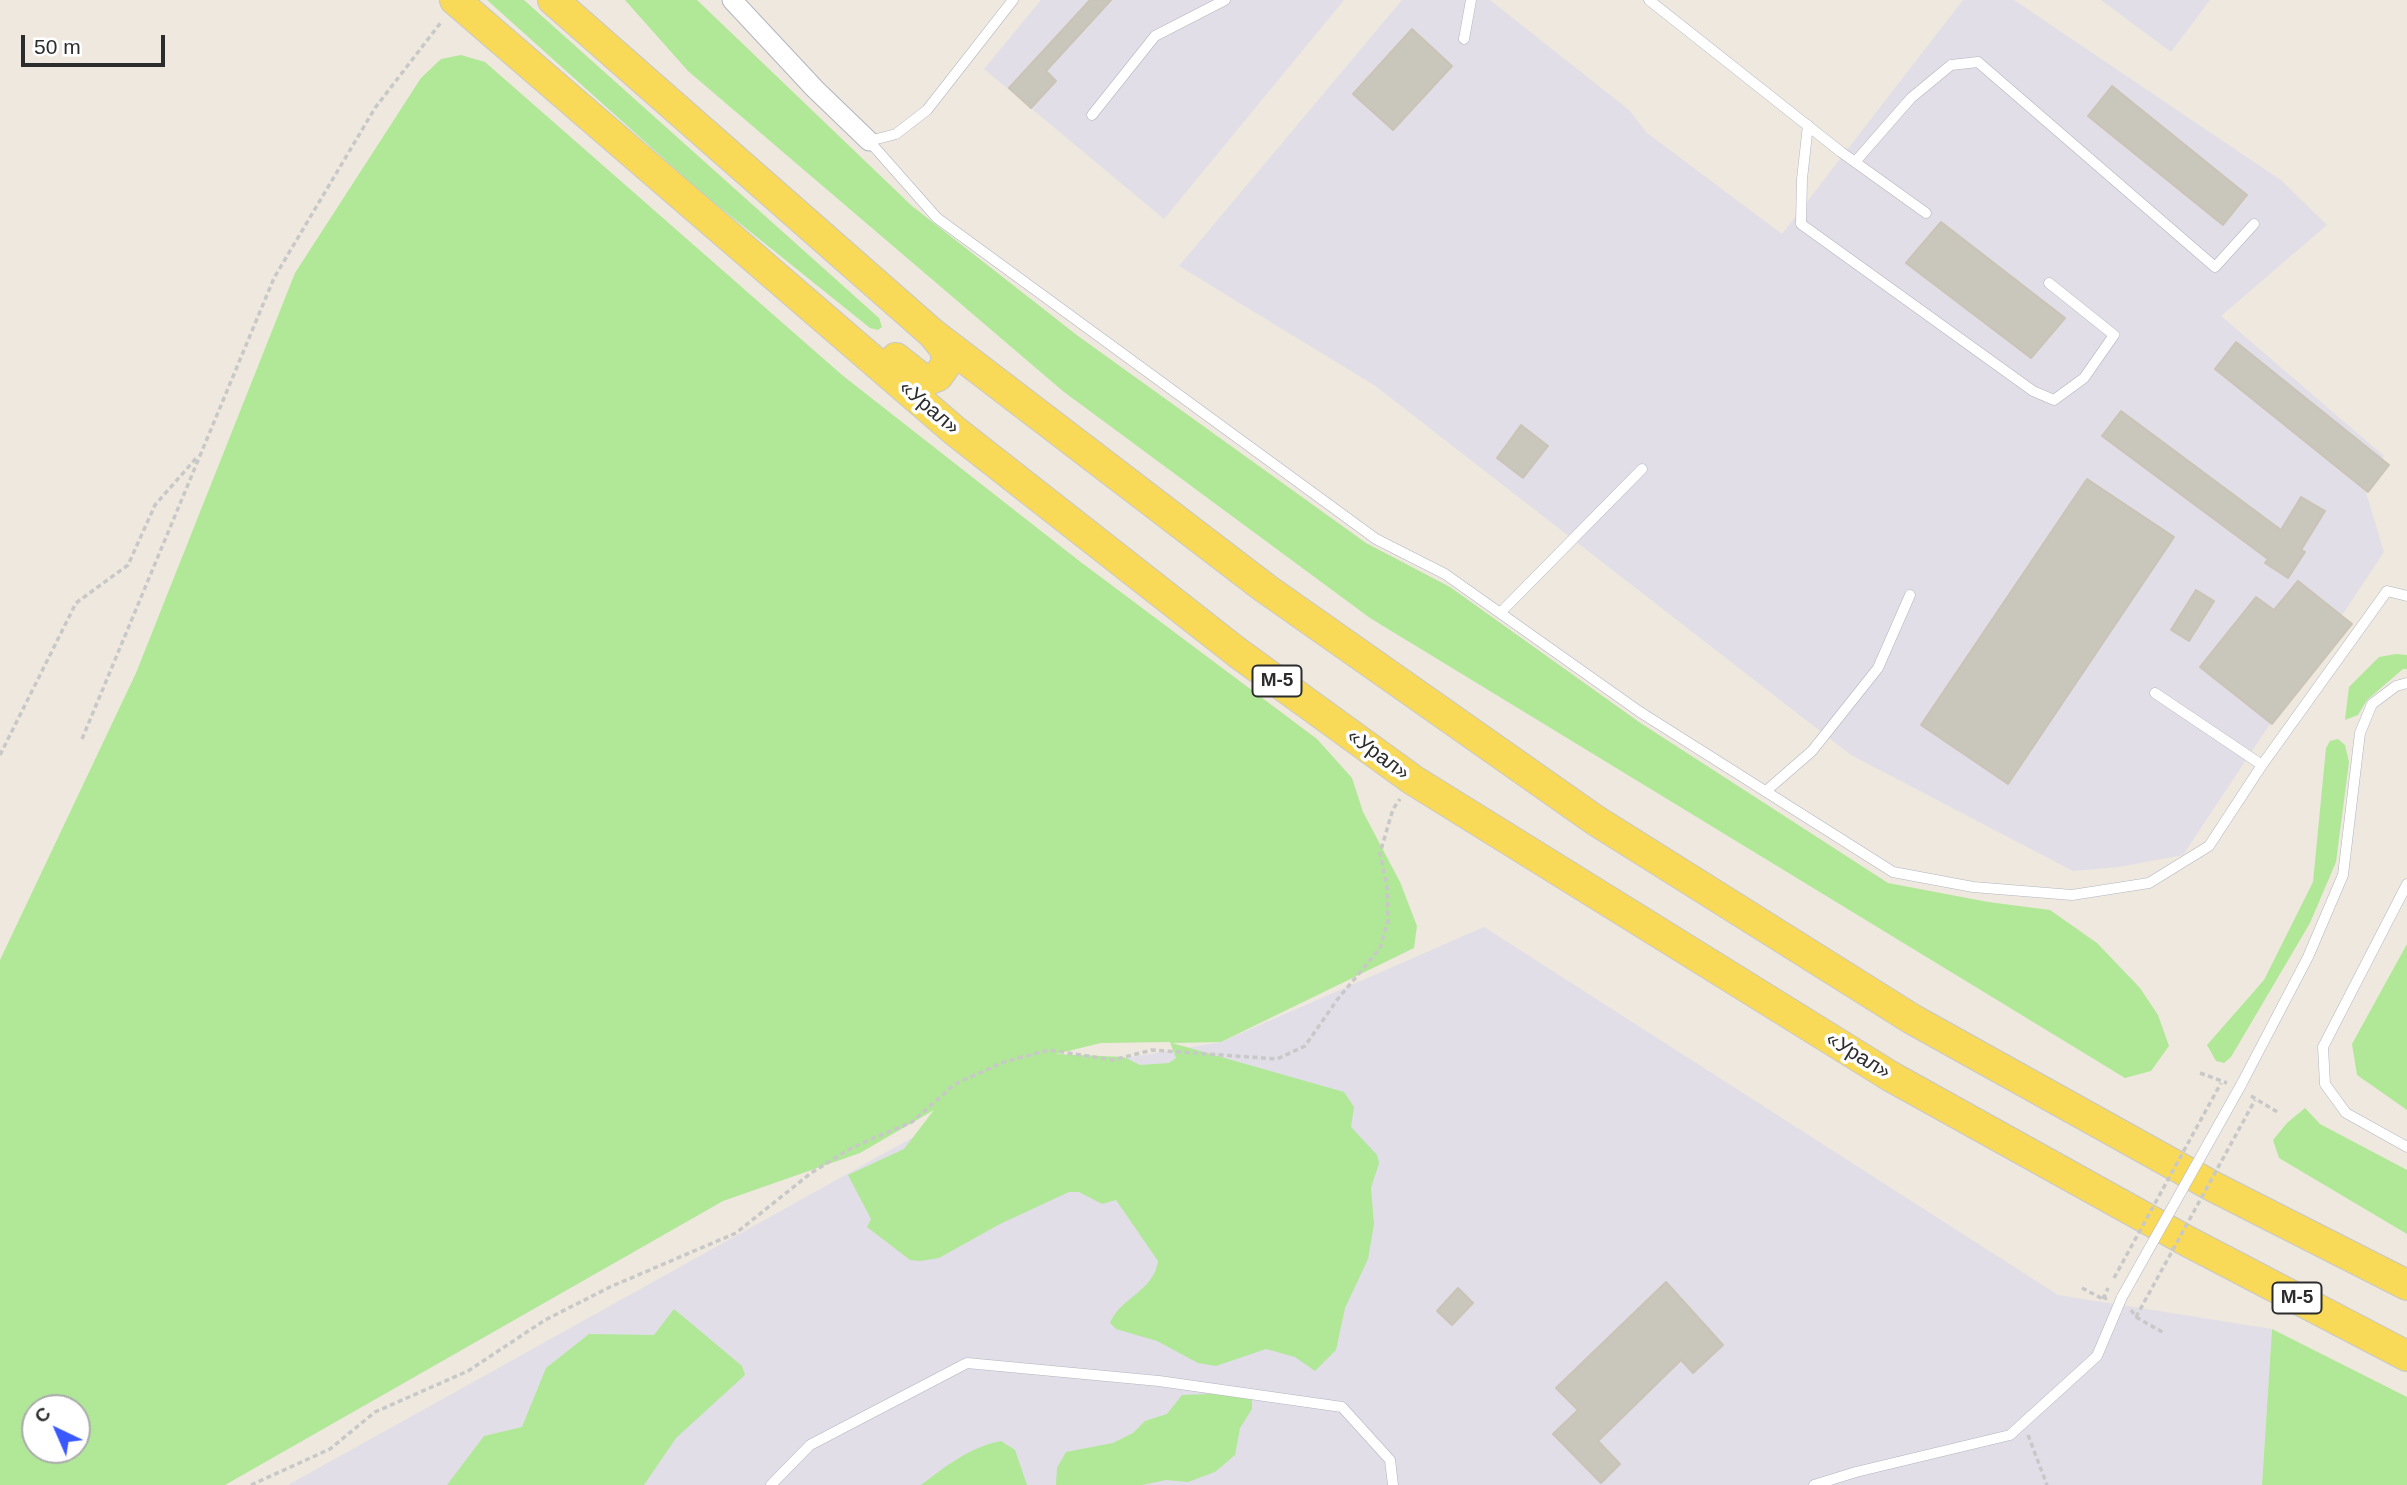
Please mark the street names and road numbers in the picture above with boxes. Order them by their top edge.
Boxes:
street label: «Урал» [894,375,964,441]
road number: М-5 [1252,666,1302,696]
street label: «Урал» [1342,724,1414,786]
street label: «Урал» [1821,1027,1895,1085]
road number: М-5 [2272,1282,2322,1314]

